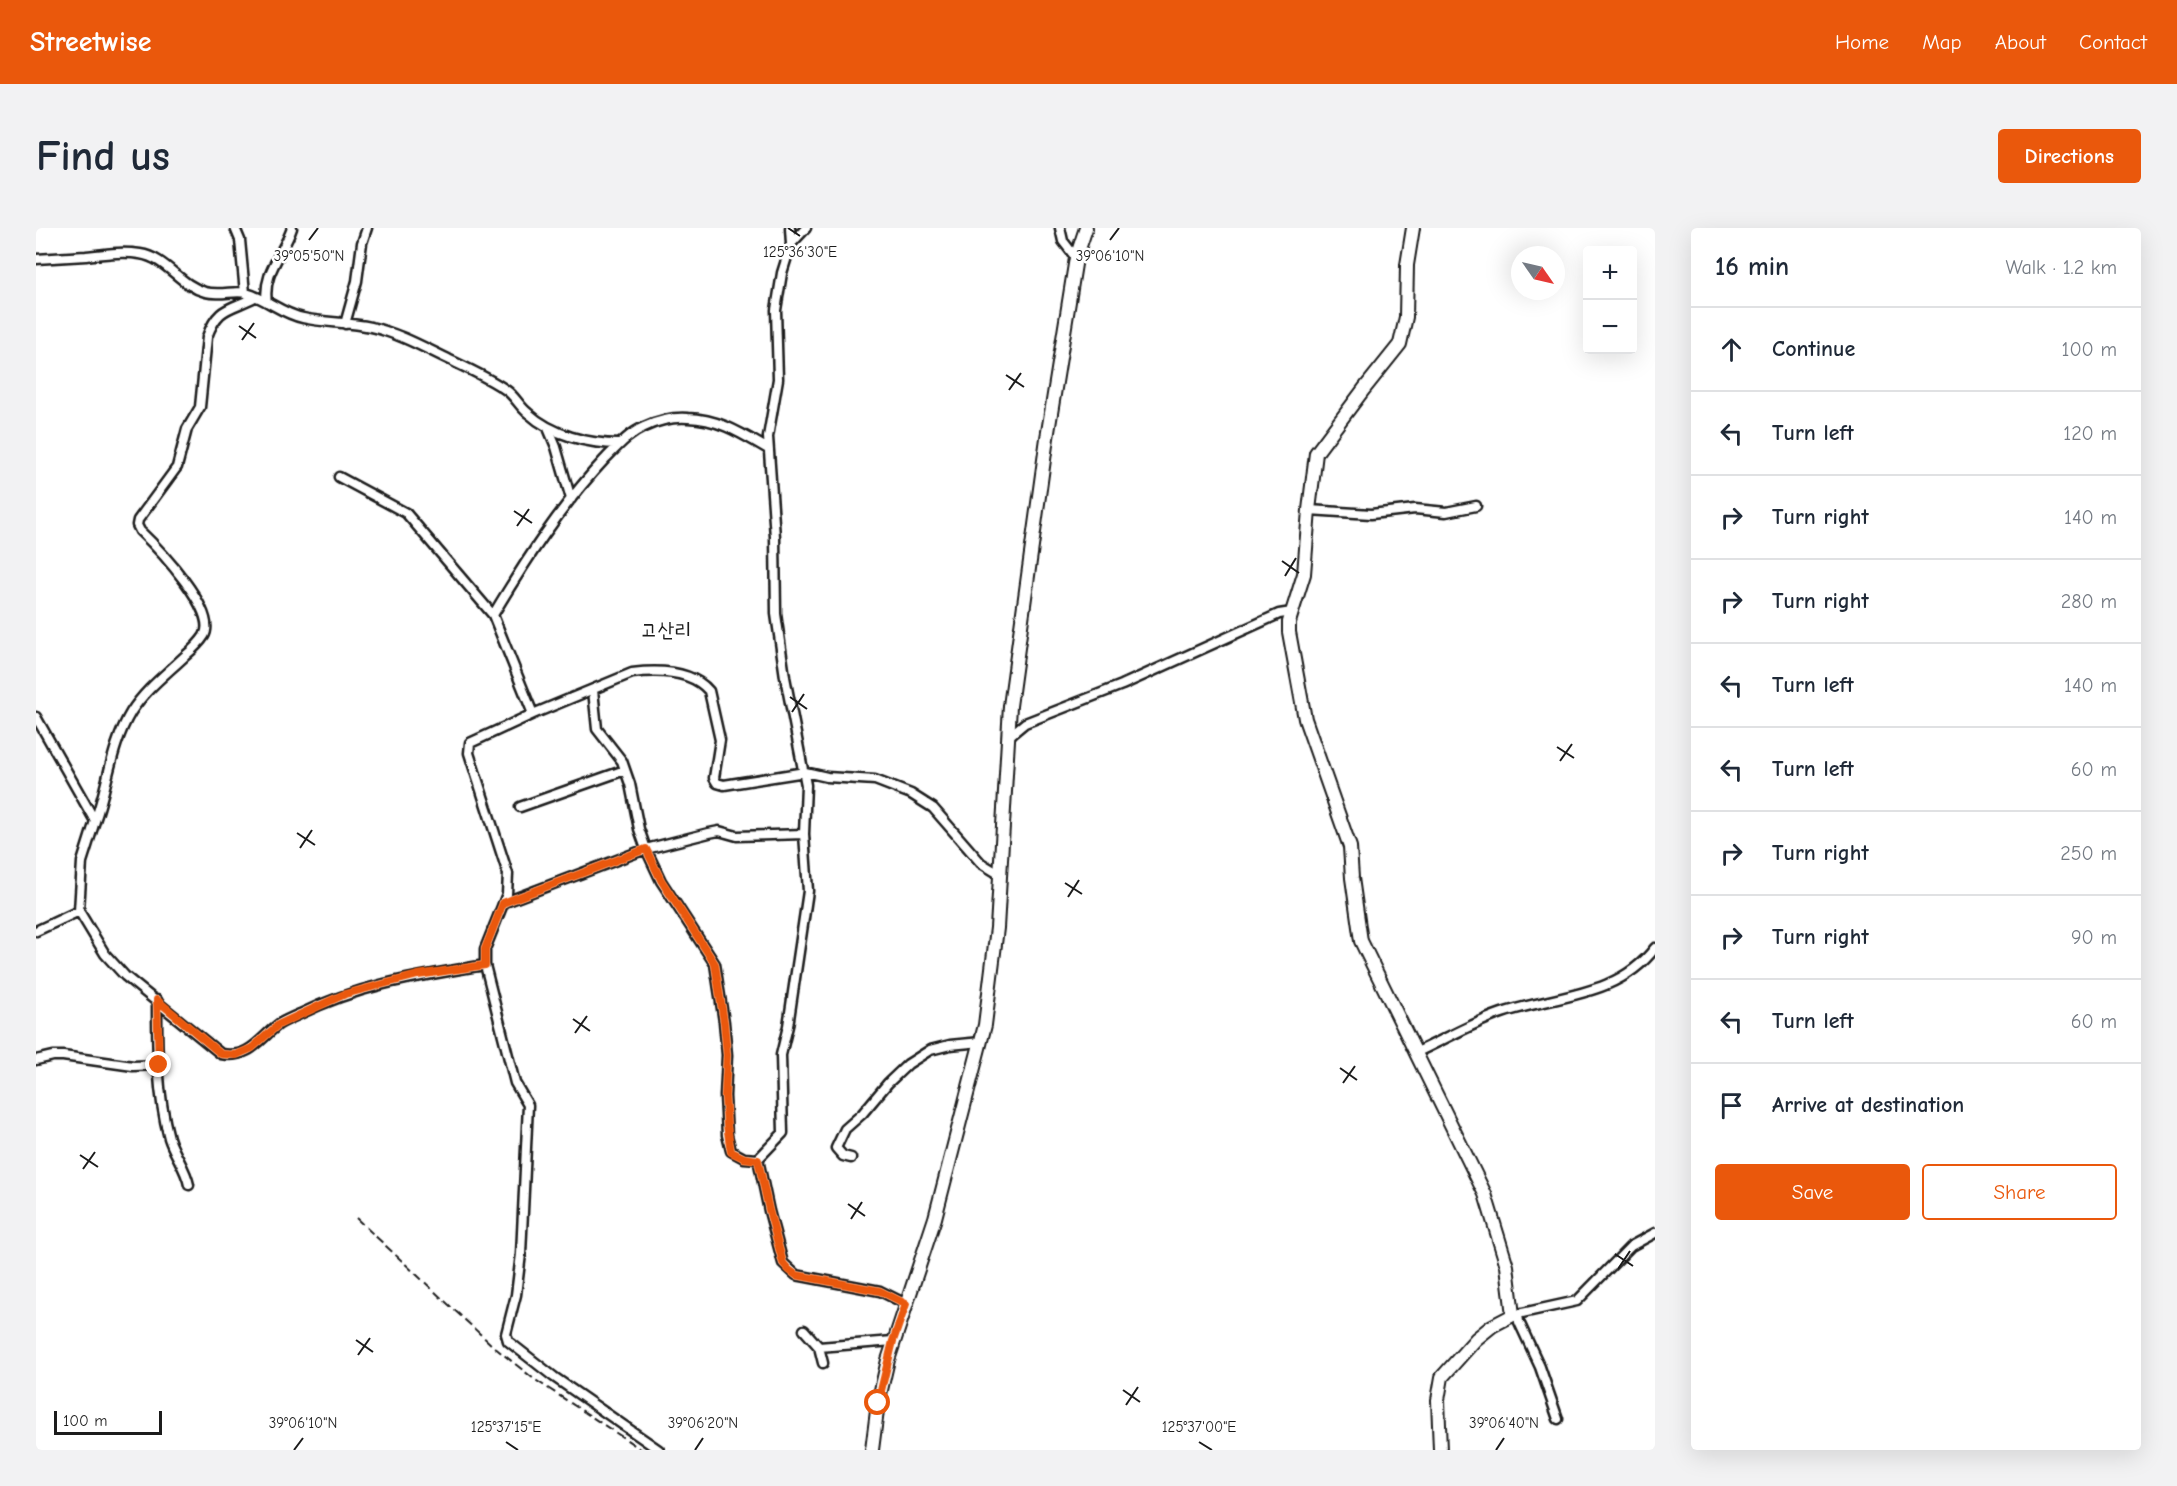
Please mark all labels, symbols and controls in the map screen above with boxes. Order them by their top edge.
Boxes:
text: Streetwise [30,26,151,58]
text: Home [1835,30,1889,54]
text: Map [1922,30,1962,54]
text: About [1995,30,2046,54]
text: Contact [2079,30,2147,54]
button: Directions [1998,129,2141,183]
text: Find us [36,132,170,181]
text: 125°36'30"E [763,243,837,261]
north arrow [1511,246,1565,300]
map controls [1583,246,1637,354]
button: + [1583,246,1637,300]
text: 39°05'50"N [274,247,344,265]
text: 39°06'10"N [1076,247,1144,265]
text: 16 min [1715,252,1789,282]
text: Walk · 1.2 km [2005,256,2117,279]
button: − [1583,300,1637,354]
icon: ahead [1715,333,1748,366]
text: Continue [1772,336,1855,362]
text: 100 m [2062,338,2117,361]
icon: left [1715,417,1748,450]
text: Turn left [1772,420,1854,446]
text: 120 m [2063,422,2117,445]
icon: right [1715,501,1748,534]
text: Turn right [1772,504,1869,530]
text: 140 m [2064,506,2117,529]
icon: right [1715,585,1748,618]
text: Turn right [1772,588,1869,614]
text: 280 m [2061,590,2117,613]
district label: 고산리 [641,618,691,642]
icon: left [1715,669,1748,702]
text: Turn left [1772,672,1854,698]
text: 140 m [2064,674,2117,697]
icon: left [1715,753,1748,786]
text: Turn left [1772,756,1854,782]
text: 60 m [2071,758,2117,781]
icon: right [1715,837,1748,870]
text: Turn right [1772,840,1869,866]
text: 250 m [2060,842,2117,865]
icon: right [1715,921,1748,954]
text: Turn right [1772,924,1869,950]
text: 90 m [2071,926,2117,949]
icon: left [1715,1005,1748,1038]
text: Turn left [1772,1008,1854,1034]
text: 60 m [2071,1010,2117,1033]
route end [145,1051,171,1077]
icon: arrive [1715,1089,1748,1122]
text: Arrive at destination [1772,1092,1964,1118]
button: Save [1715,1164,1910,1220]
button: Share [1922,1164,2117,1220]
route start [864,1389,890,1415]
scale bar [54,1408,162,1436]
text: 100 m [63,1412,107,1430]
text: 39°06'10"N [269,1414,337,1432]
text: 39°06'20"N [668,1414,738,1432]
text: 39°06'40"N [1469,1414,1539,1432]
text: 125°37'15"E [471,1418,541,1436]
text: 125°37'00"E [1162,1418,1236,1436]

